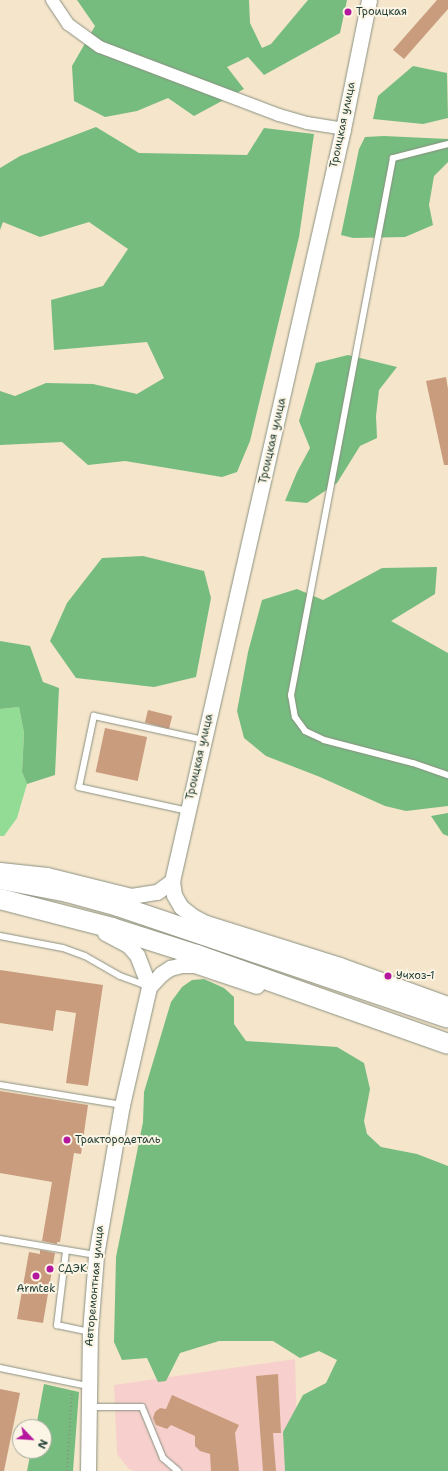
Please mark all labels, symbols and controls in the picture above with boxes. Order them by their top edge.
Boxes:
place label: Троицкая [356,5,407,19]
marker: Троицкая [343,7,353,17]
street label: Троицкая улица [327,81,359,169]
street label: Троицкая улица [257,397,289,485]
street label: Троицкая улица [184,713,216,801]
place label: Учхоз-1 [396,969,435,983]
marker: Учхоз-1 [383,971,393,981]
place label: Трактородеталь [75,1133,161,1147]
marker: Трактородеталь [62,1135,72,1145]
street label: Авторемонтная улица [83,1225,107,1347]
place label: СДЭК [58,1262,87,1276]
marker: СДЭК [45,1264,55,1274]
marker: Armtek [31,1271,41,1281]
place label: Armtek [16,1282,56,1296]
north arrow [12,1419,52,1459]
text: N [34,1437,51,1451]

